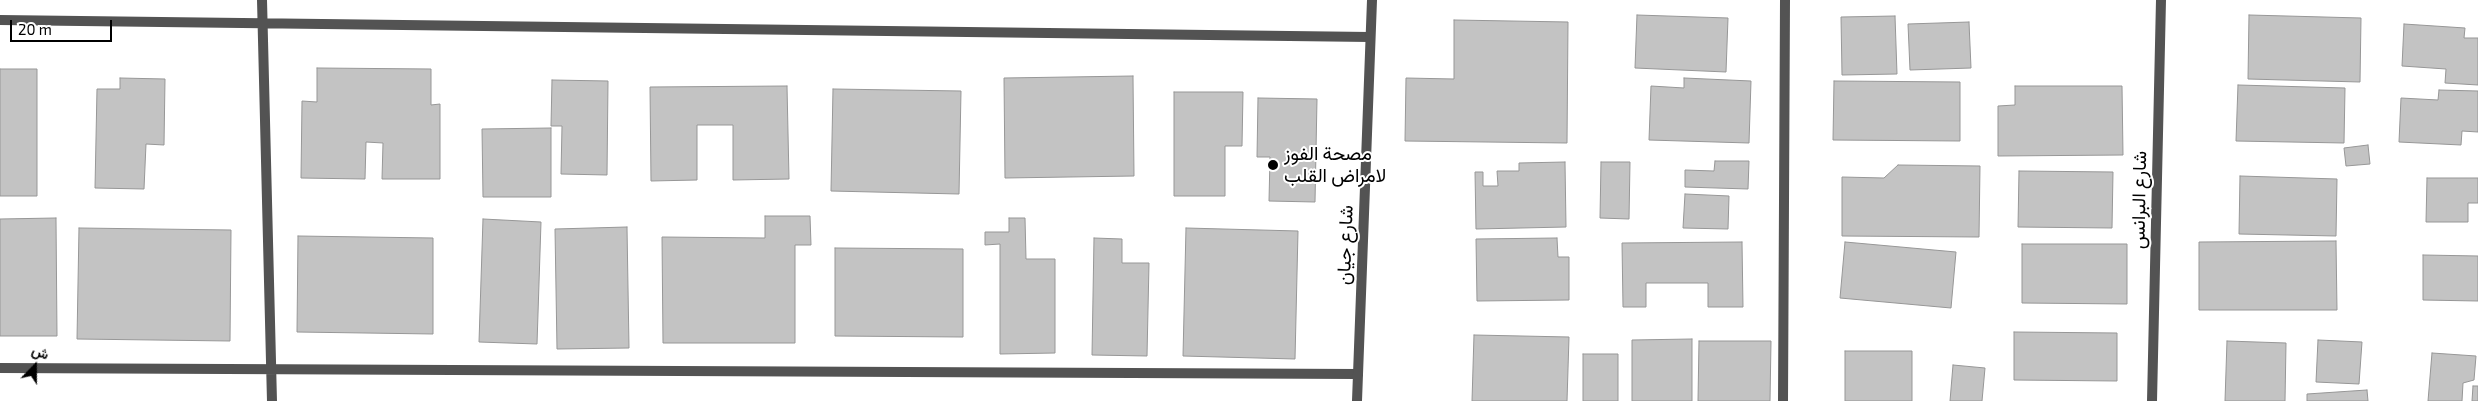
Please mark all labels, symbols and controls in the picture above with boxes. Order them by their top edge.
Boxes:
scale bar [12,10,115,42]
text: 20 m [18,20,52,38]
place label: مصحة الفوز لامراض القلب [1284,143,1386,187]
street label: شارع البرانس [2127,151,2151,249]
marker: مصحة الفوز لامراض القلب [1266,158,1280,172]
street label: شارع جيان [1332,205,1358,285]
north arrow [10,341,60,391]
text: ش [30,341,52,363]

